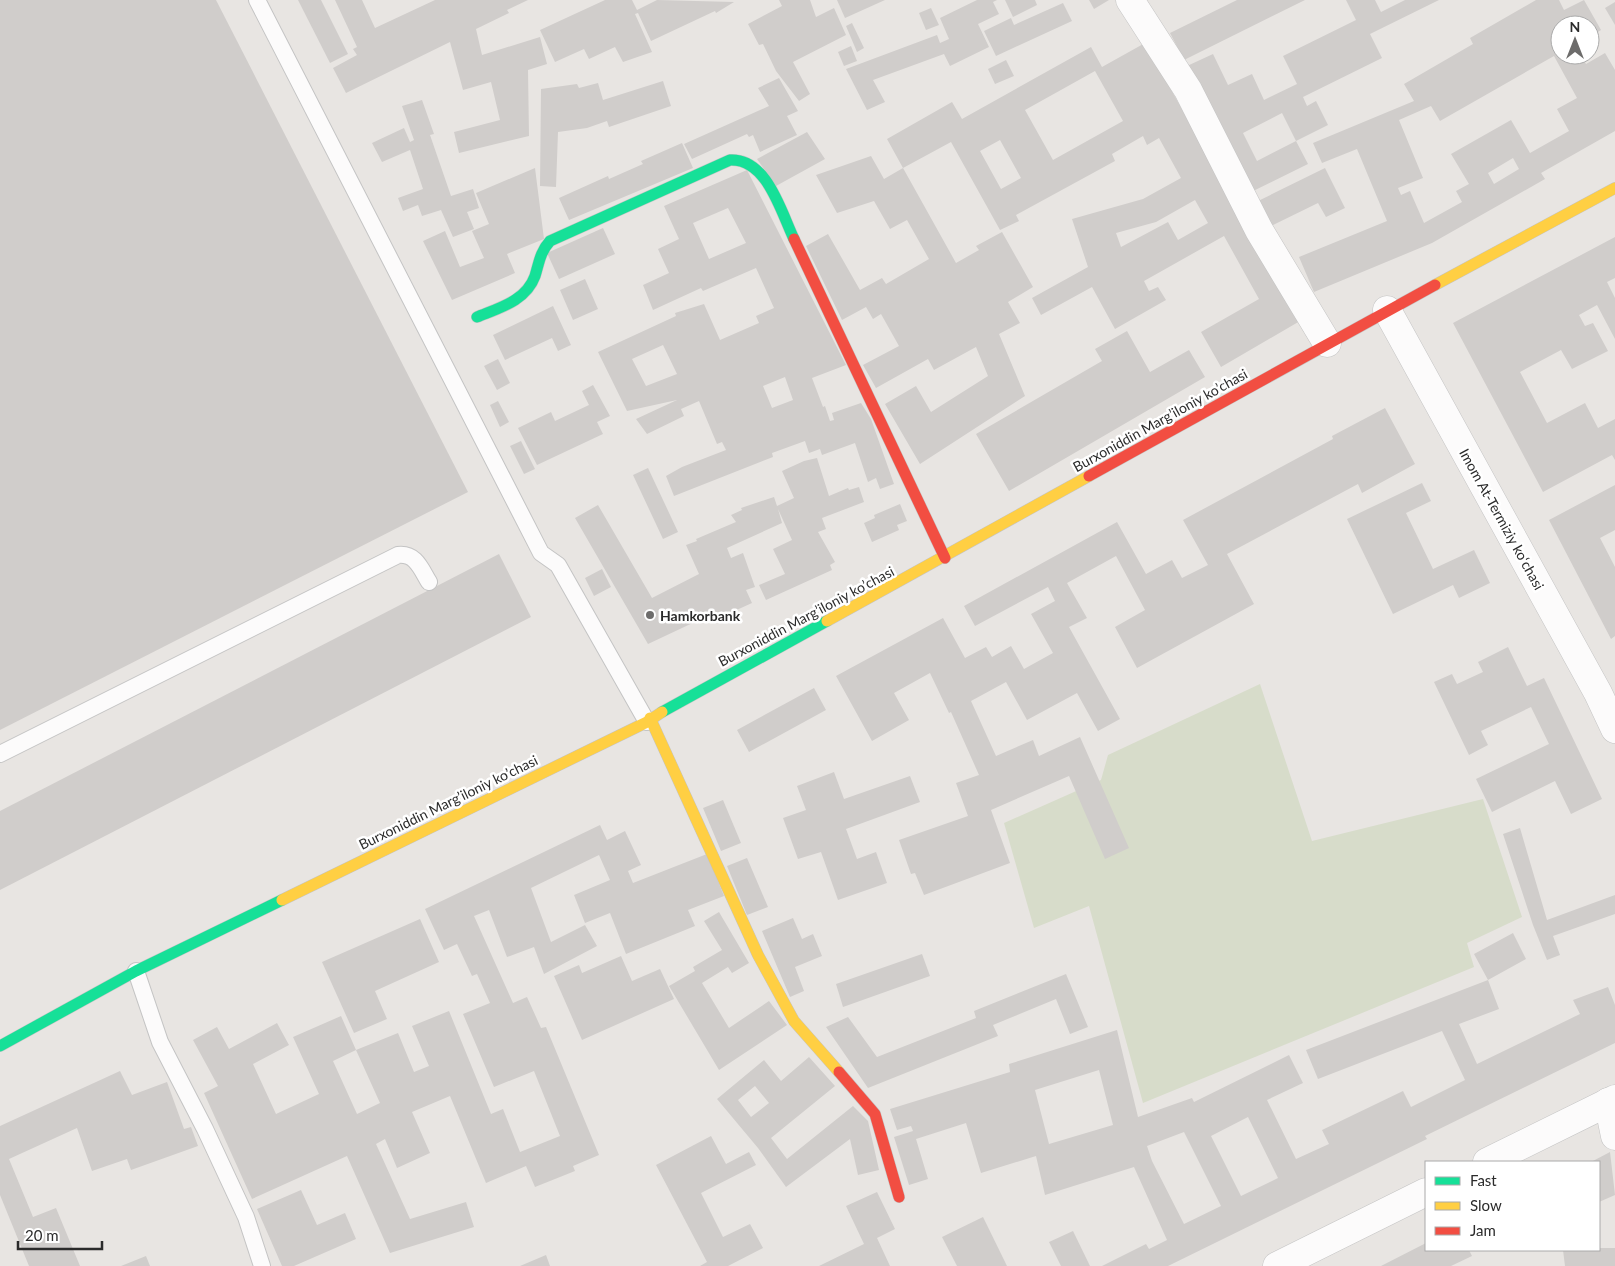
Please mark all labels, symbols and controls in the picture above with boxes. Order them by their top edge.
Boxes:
north arrow [1550,15,1600,65]
text: N [1570,18,1580,35]
street label: Burxoniddin Marg’iloniy ko’chasi [1070,365,1250,475]
street label: Imom At-Termiziy koʻchasi [1456,445,1548,593]
street label: Burxoniddin Marg’iloniy ko’chasi [715,562,897,670]
place label: Hamkorbank [660,607,741,624]
marker: Hamkorbank [644,609,656,621]
street label: Burxoniddin Marg’iloniy ko’chasi [356,751,540,853]
legend [1425,1161,1600,1251]
text: Fast [1470,1171,1497,1189]
text: Slow [1470,1196,1502,1214]
scale bar [18,1218,101,1250]
text: Jam [1470,1221,1496,1239]
text: 20 m [25,1226,59,1244]

